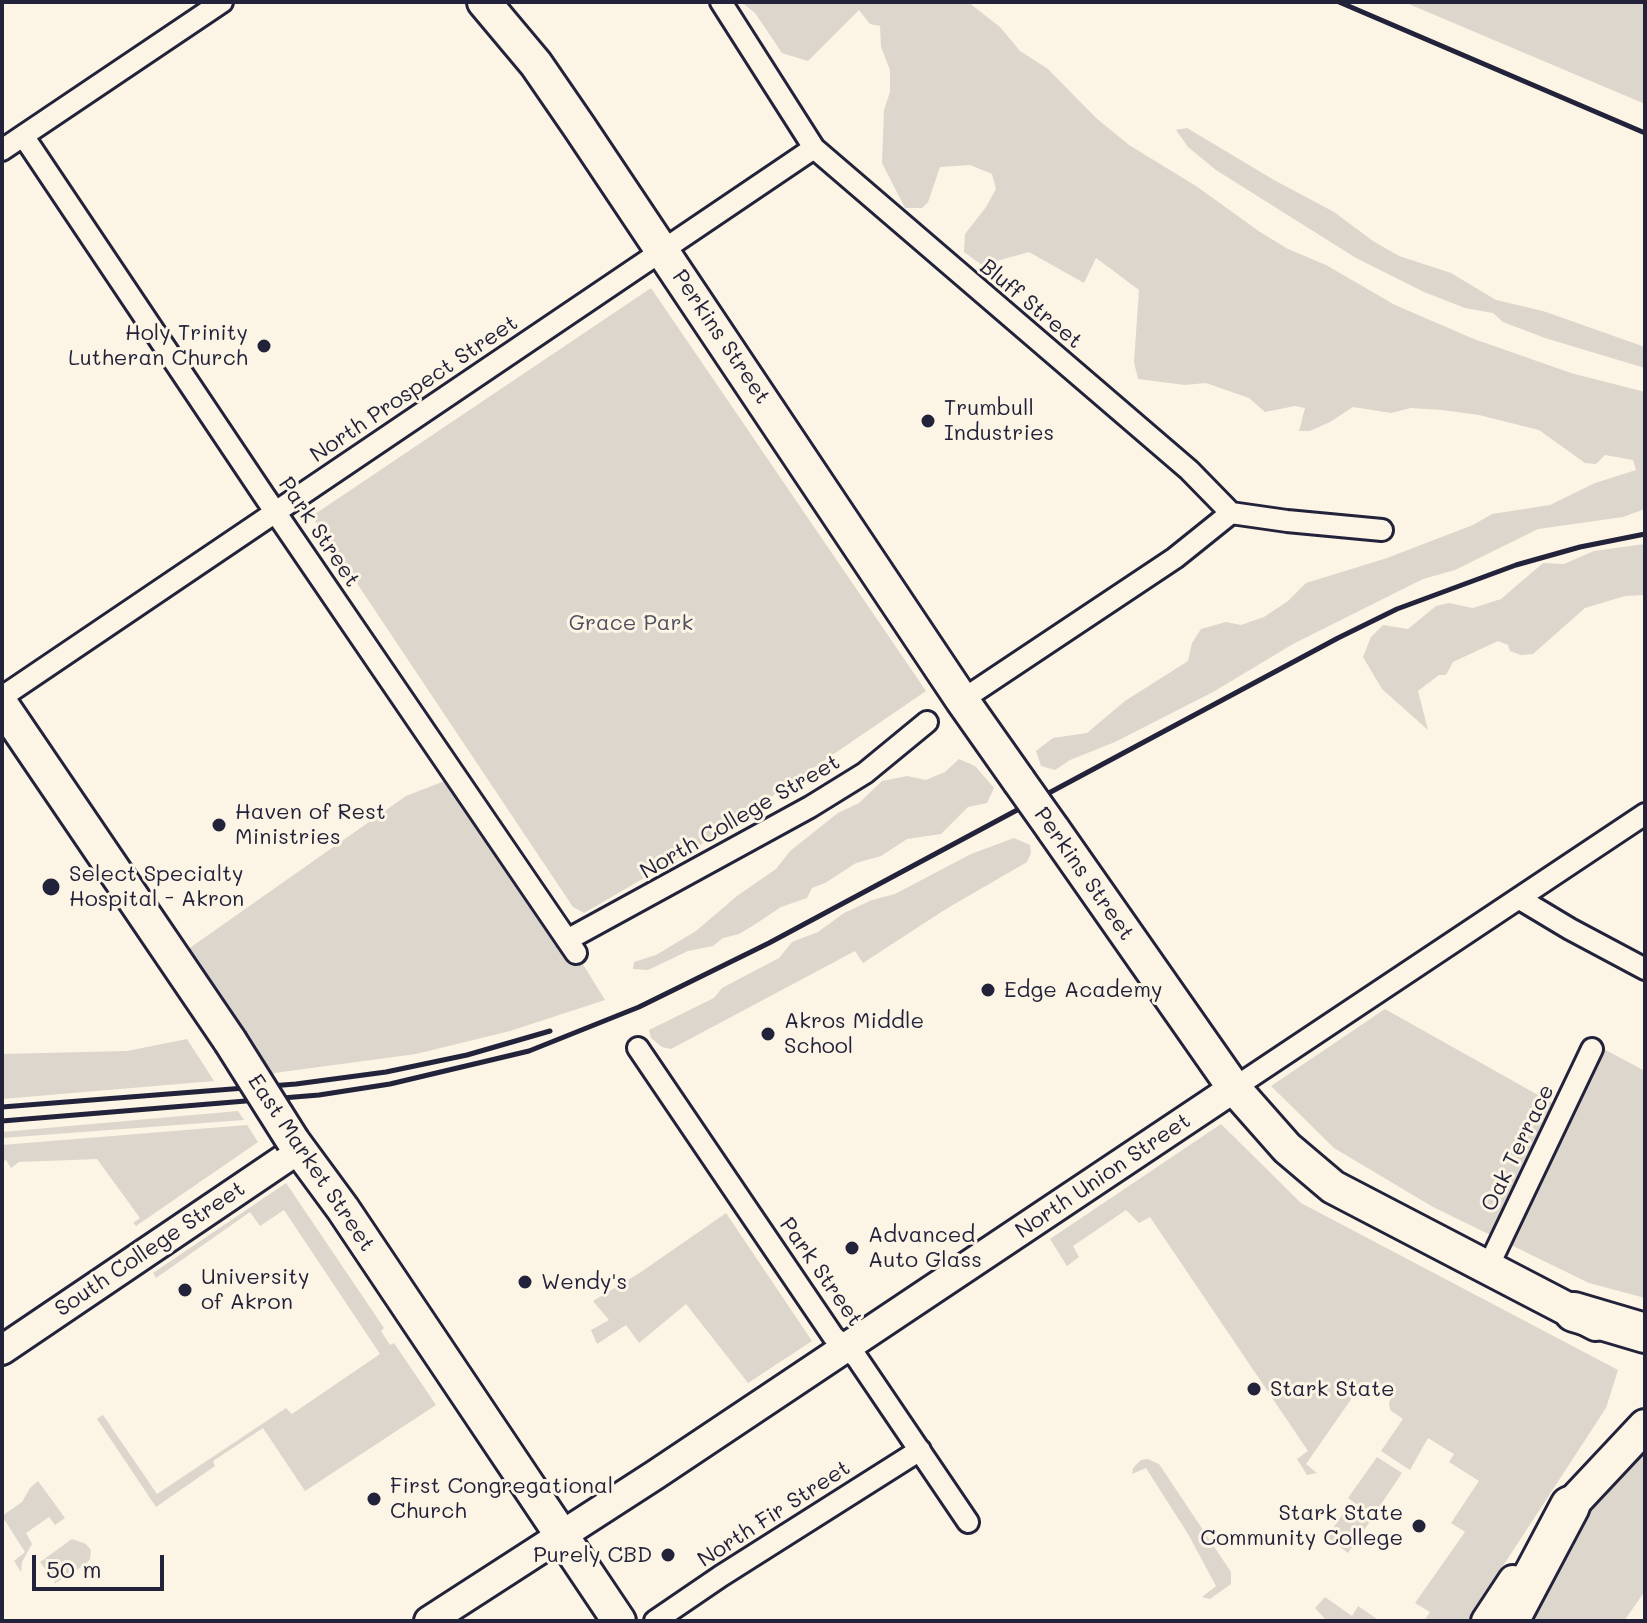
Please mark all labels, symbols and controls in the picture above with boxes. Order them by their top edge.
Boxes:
street label: Bluff Street [974,254,1088,354]
street label: Perkins Street [666,265,776,409]
street label: North Prospect Street [305,310,523,468]
place label: Holy Trinity Lutheran Church [68,320,248,372]
marker: Holy Trinity Lutheran Church [255,337,273,355]
place label: Trumbull Industries [944,395,1054,446]
marker: Trumbull Industries [919,412,937,430]
street label: Park Street [273,472,365,592]
park label: Grace Park [569,610,693,636]
street label: North College Street [635,749,845,885]
place label: Haven of Rest Ministries [235,799,386,850]
street label: Perkins Street [1028,802,1140,946]
marker: Haven of Rest Ministries [210,816,228,834]
place label: Select Specialty Hospital - Akron [69,861,244,912]
marker: Select Specialty Hospital - Akron [40,876,62,898]
place label: Edge Academy [1004,977,1162,1003]
marker: Edge Academy [979,981,997,999]
place label: Akros Middle School [784,1008,924,1060]
marker: Akros Middle School [759,1025,777,1043]
street label: East Market Street [242,1069,380,1257]
street label: Oak Terrace [1476,1080,1560,1216]
street label: North Union Street [1010,1108,1196,1244]
street label: South College Street [50,1176,250,1322]
street label: Park Street [774,1212,868,1332]
place label: Advanced Auto Glass [868,1222,982,1274]
marker: Advanced Auto Glass [843,1239,861,1257]
place label: University of Akron [201,1264,309,1316]
place label: Wendy's [541,1269,627,1295]
marker: Wendy's [516,1273,534,1291]
marker: University of Akron [176,1281,194,1299]
place label: Stark State [1270,1376,1395,1402]
marker: Stark State [1245,1380,1263,1398]
street label: North Fir Street [693,1455,855,1573]
place label: First Congregational Church [390,1473,613,1524]
marker: First Congregational Church [365,1490,383,1508]
place label: Stark State Community College [1200,1500,1403,1552]
marker: Stark State Community College [1410,1517,1428,1535]
scale bar [36,1539,168,1589]
place label: Purely CBD [533,1542,652,1568]
marker: Purely CBD [659,1546,677,1564]
text: 50 m [46,1553,102,1584]

